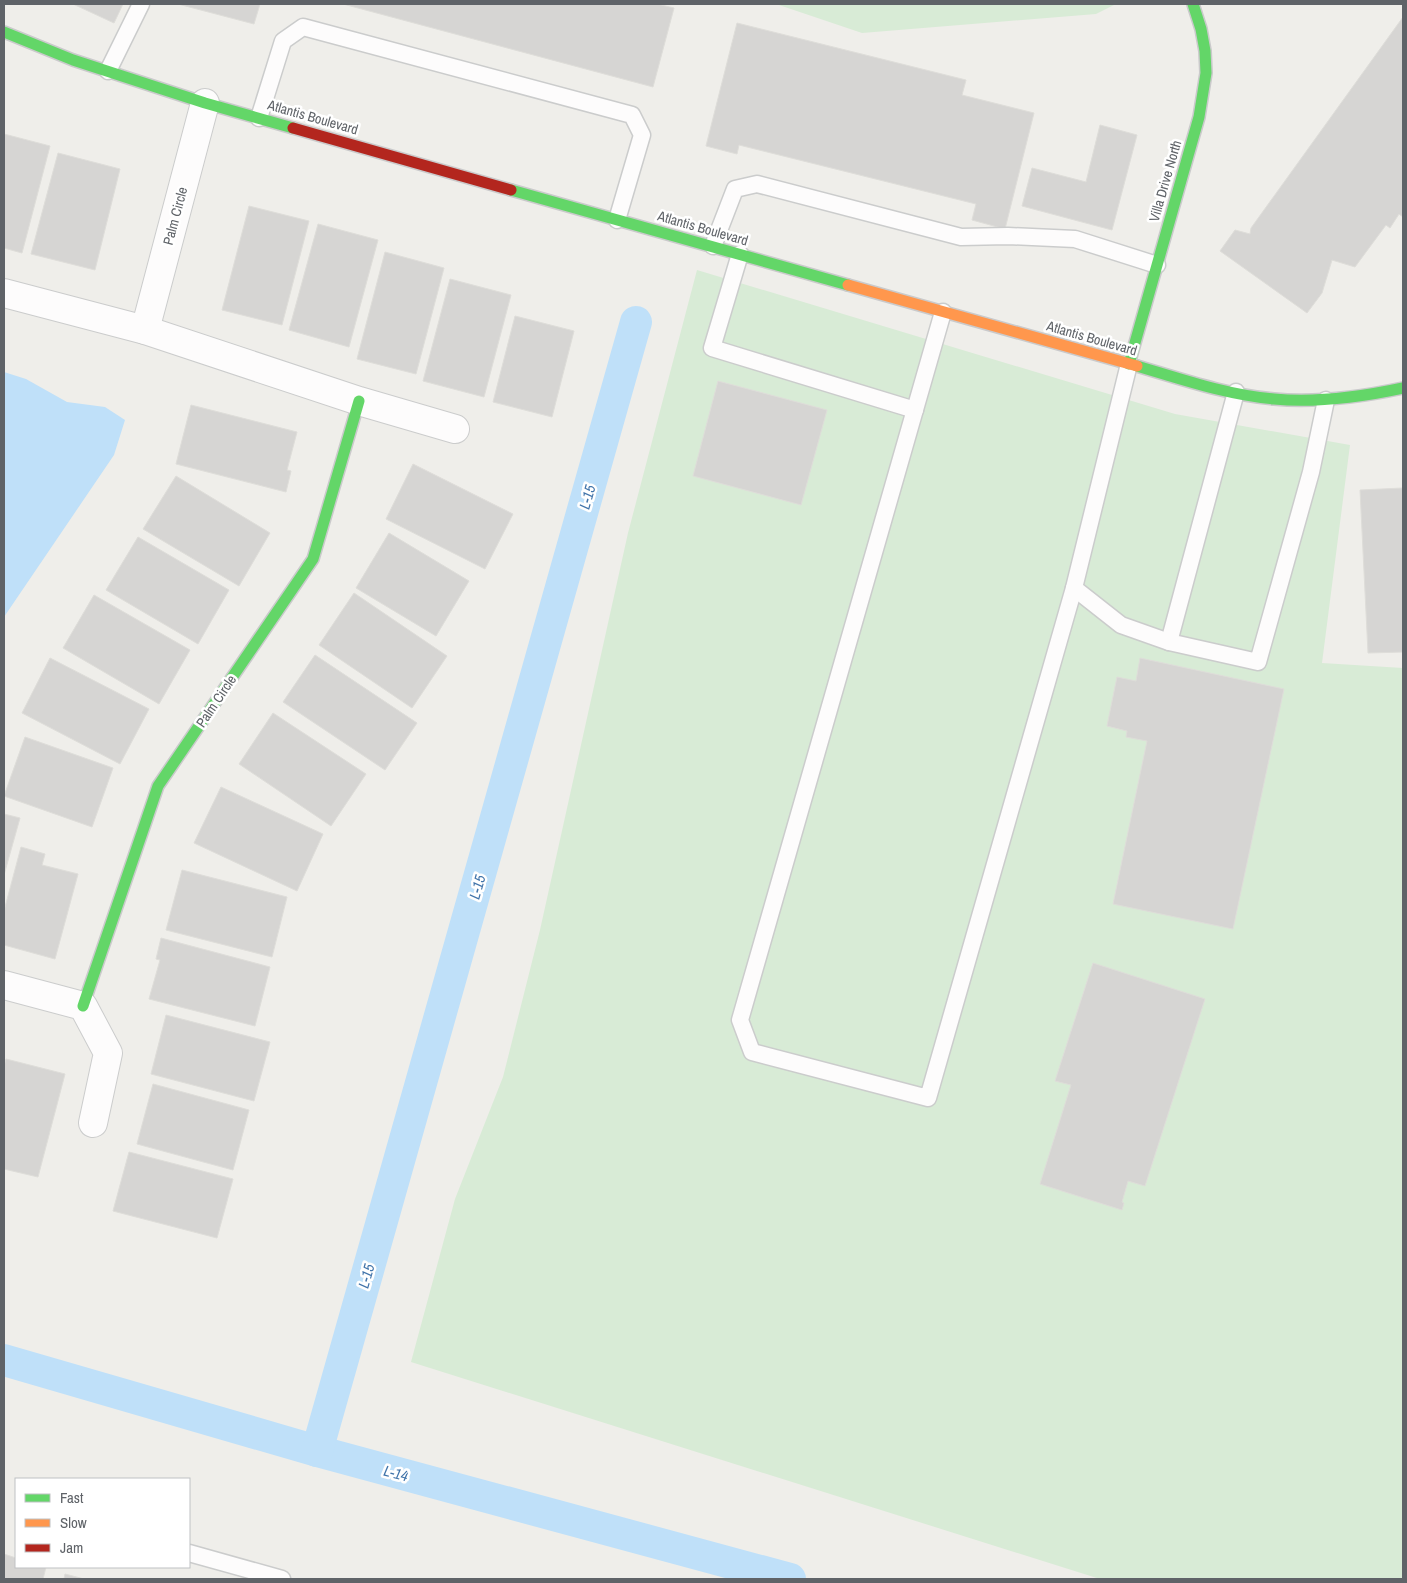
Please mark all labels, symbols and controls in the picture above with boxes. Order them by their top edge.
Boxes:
street label: Atlantis Boulevard [265,95,360,138]
street label: Villa Drive North [1145,138,1185,224]
street label: Palm Circle [159,185,191,247]
street label: Atlantis Boulevard [655,206,750,249]
street label: Atlantis Boulevard [1044,316,1139,359]
water label: L-15 [574,482,601,512]
street label: Palm Circle [192,671,240,731]
water label: L-15 [464,872,491,902]
water label: L-15 [353,1261,380,1291]
water label: L-14 [381,1460,411,1486]
legend [15,1478,190,1568]
text: Fast [60,1487,84,1508]
text: Slow [60,1512,87,1533]
text: Jam [60,1537,83,1558]

